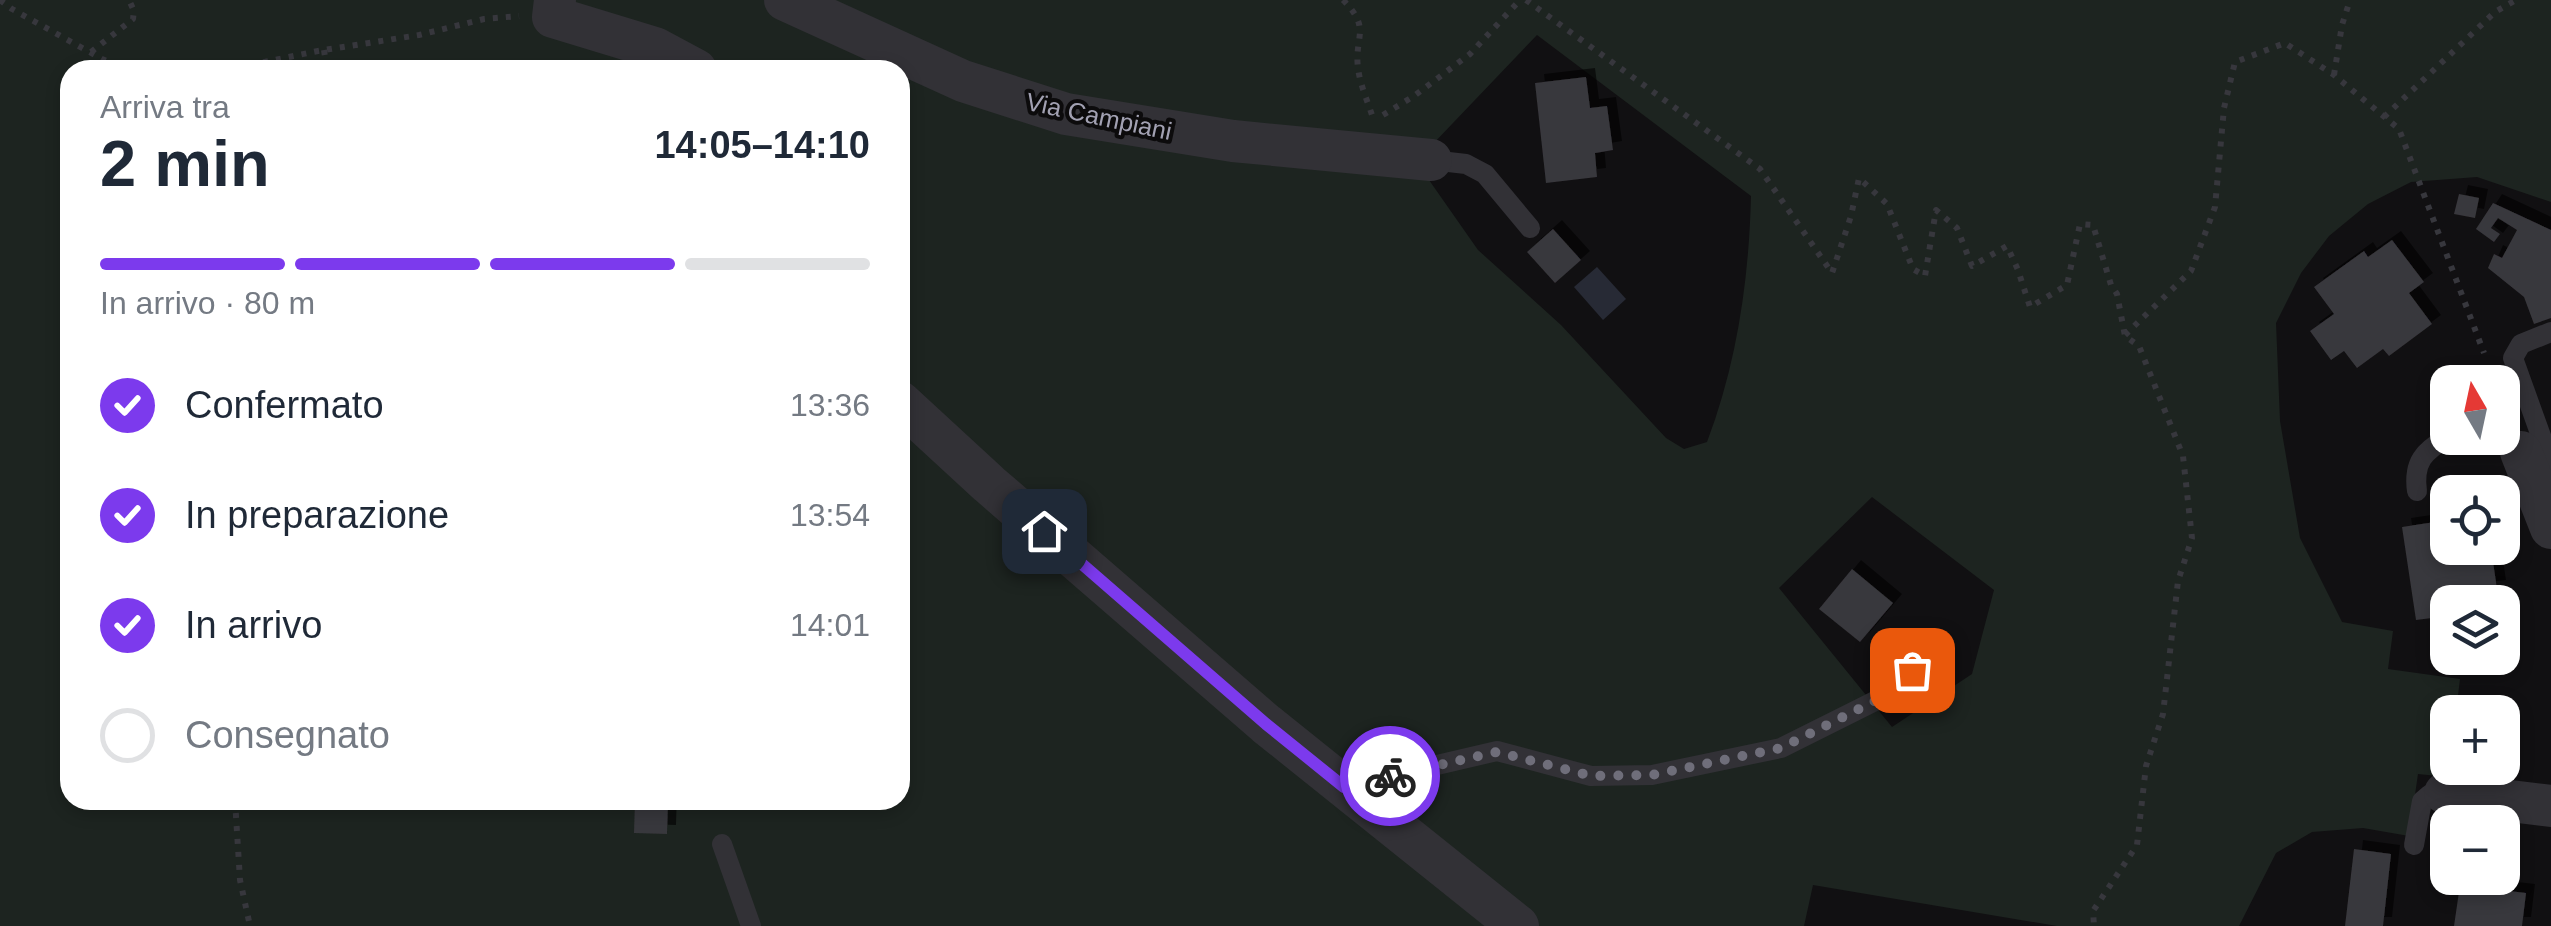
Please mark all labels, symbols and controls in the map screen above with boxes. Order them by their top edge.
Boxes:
street label: Via Campiani [1024,87,1174,145]
text: Arriva tra [100,89,230,125]
text: 14:05–14:10 [654,124,870,166]
text: 2 min [100,127,270,200]
text: In arrivo · 80 m [100,285,315,321]
north arrow [2430,365,2520,455]
map controls [2430,365,2520,895]
icon: check [100,378,155,433]
text: Confermato [185,384,384,426]
text: 13:36 [790,387,870,423]
button: locate [2430,475,2520,565]
icon: check [100,488,155,543]
pin [1002,489,1087,574]
text: In preparazione [185,494,449,536]
text: 13:54 [790,497,870,533]
icon: home [1017,504,1072,559]
button: layers [2430,585,2520,675]
icon: check [100,598,155,653]
text: In arrivo [185,604,322,646]
text: 14:01 [790,607,870,643]
pin [1870,628,1955,713]
icon: bag [1885,643,1940,698]
button: + [2430,695,2520,785]
text: Consegnato [185,714,390,756]
courier [1340,726,1440,826]
icon: bike [1363,749,1418,804]
button: − [2430,805,2520,895]

